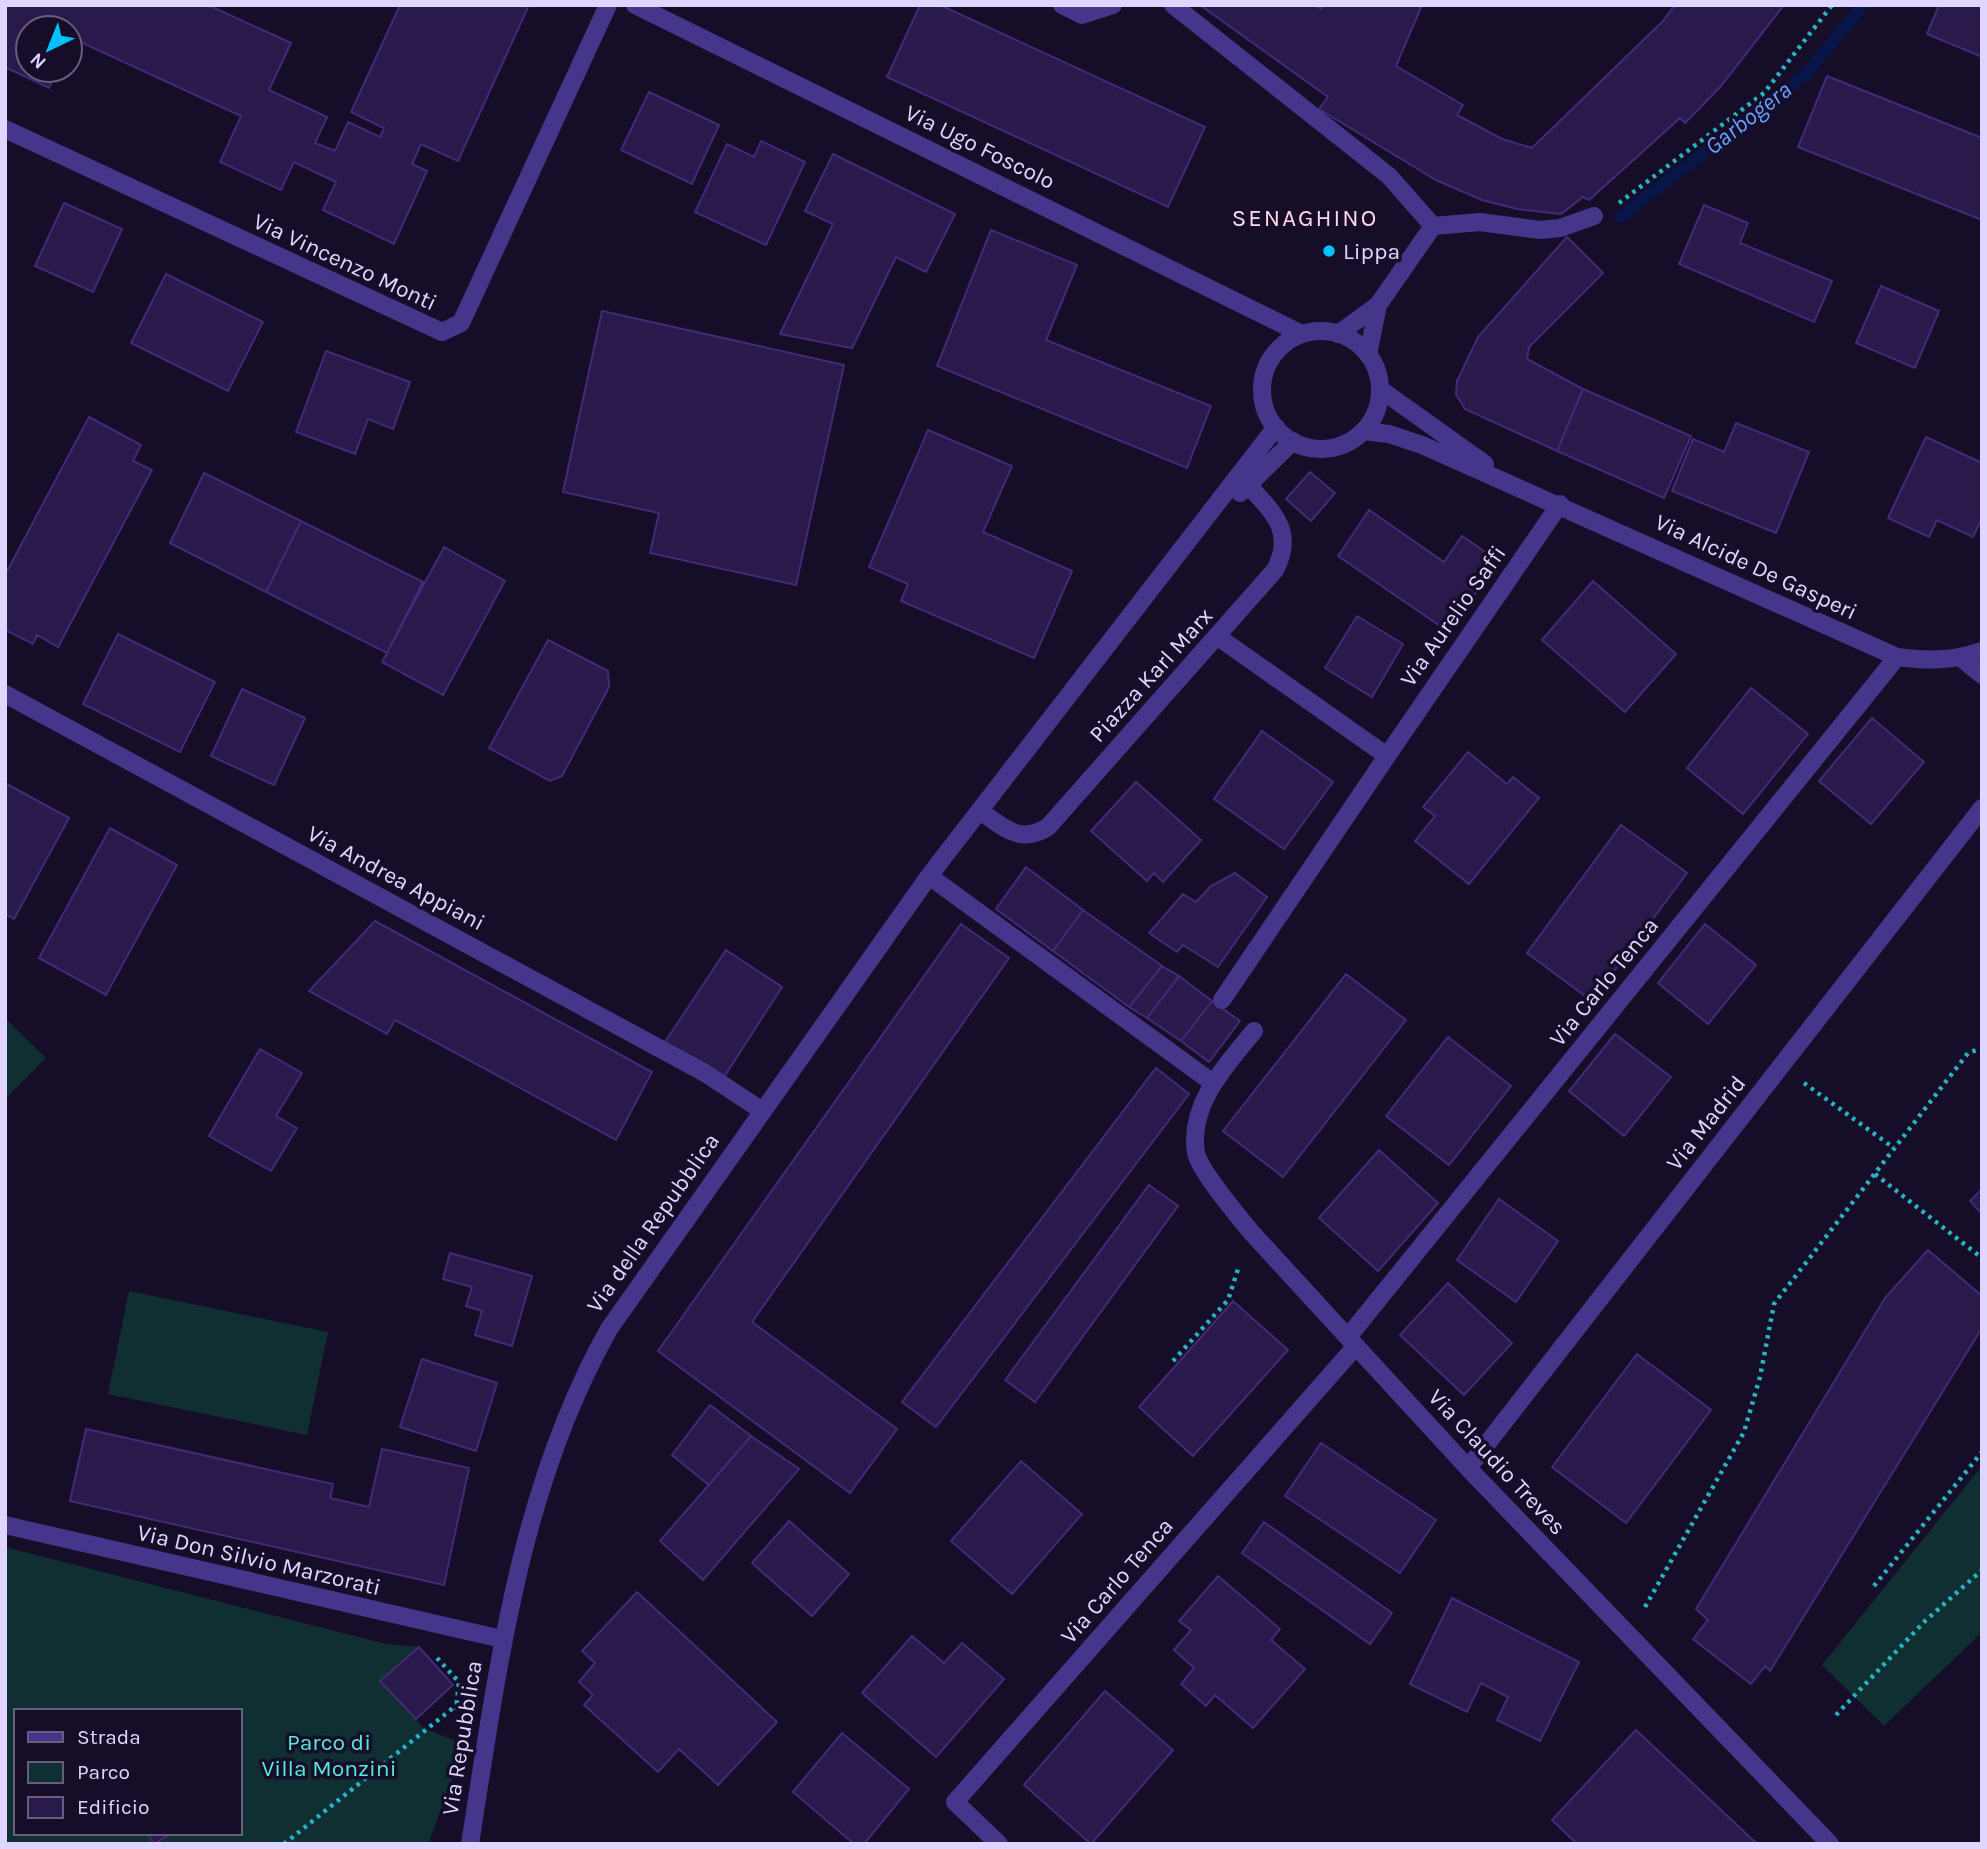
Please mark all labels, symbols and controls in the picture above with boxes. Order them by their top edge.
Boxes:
north arrow [14,14,84,84]
text: N [26,48,51,73]
water label: Garbogera [1699,75,1797,161]
street label: Via Ugo Foscolo [901,99,1059,195]
district label: SENAGHINO [1232,204,1378,232]
street label: Via Vincenzo Monti [249,208,441,316]
place label: Lippa [1343,238,1400,265]
marker: Lippa [1321,243,1337,259]
street label: Via Alcide De Gasperi [1651,508,1861,626]
street label: Via Aurelio Saffi [1394,540,1512,692]
street label: Piazza Karl Marx [1084,602,1218,748]
street label: Via Andrea Appiani [303,820,489,936]
street label: Via Carlo Tenca [1544,912,1664,1052]
street label: Via Madrid [1661,1070,1751,1176]
street label: Via della Repubblica [581,1128,725,1318]
street label: Via Claudio Treves [1423,1384,1571,1540]
street label: Via Carlo Tenca [1055,1513,1179,1649]
street label: Via Don Silvio Marzorati [135,1519,383,1601]
street label: Via Repubblica [436,1659,488,1817]
legend [14,1709,242,1835]
text: Strada [77,1725,141,1749]
park label: Parco di Villa Monzini [261,1729,397,1782]
text: Parco [77,1760,130,1784]
text: Edificio [77,1795,150,1819]

